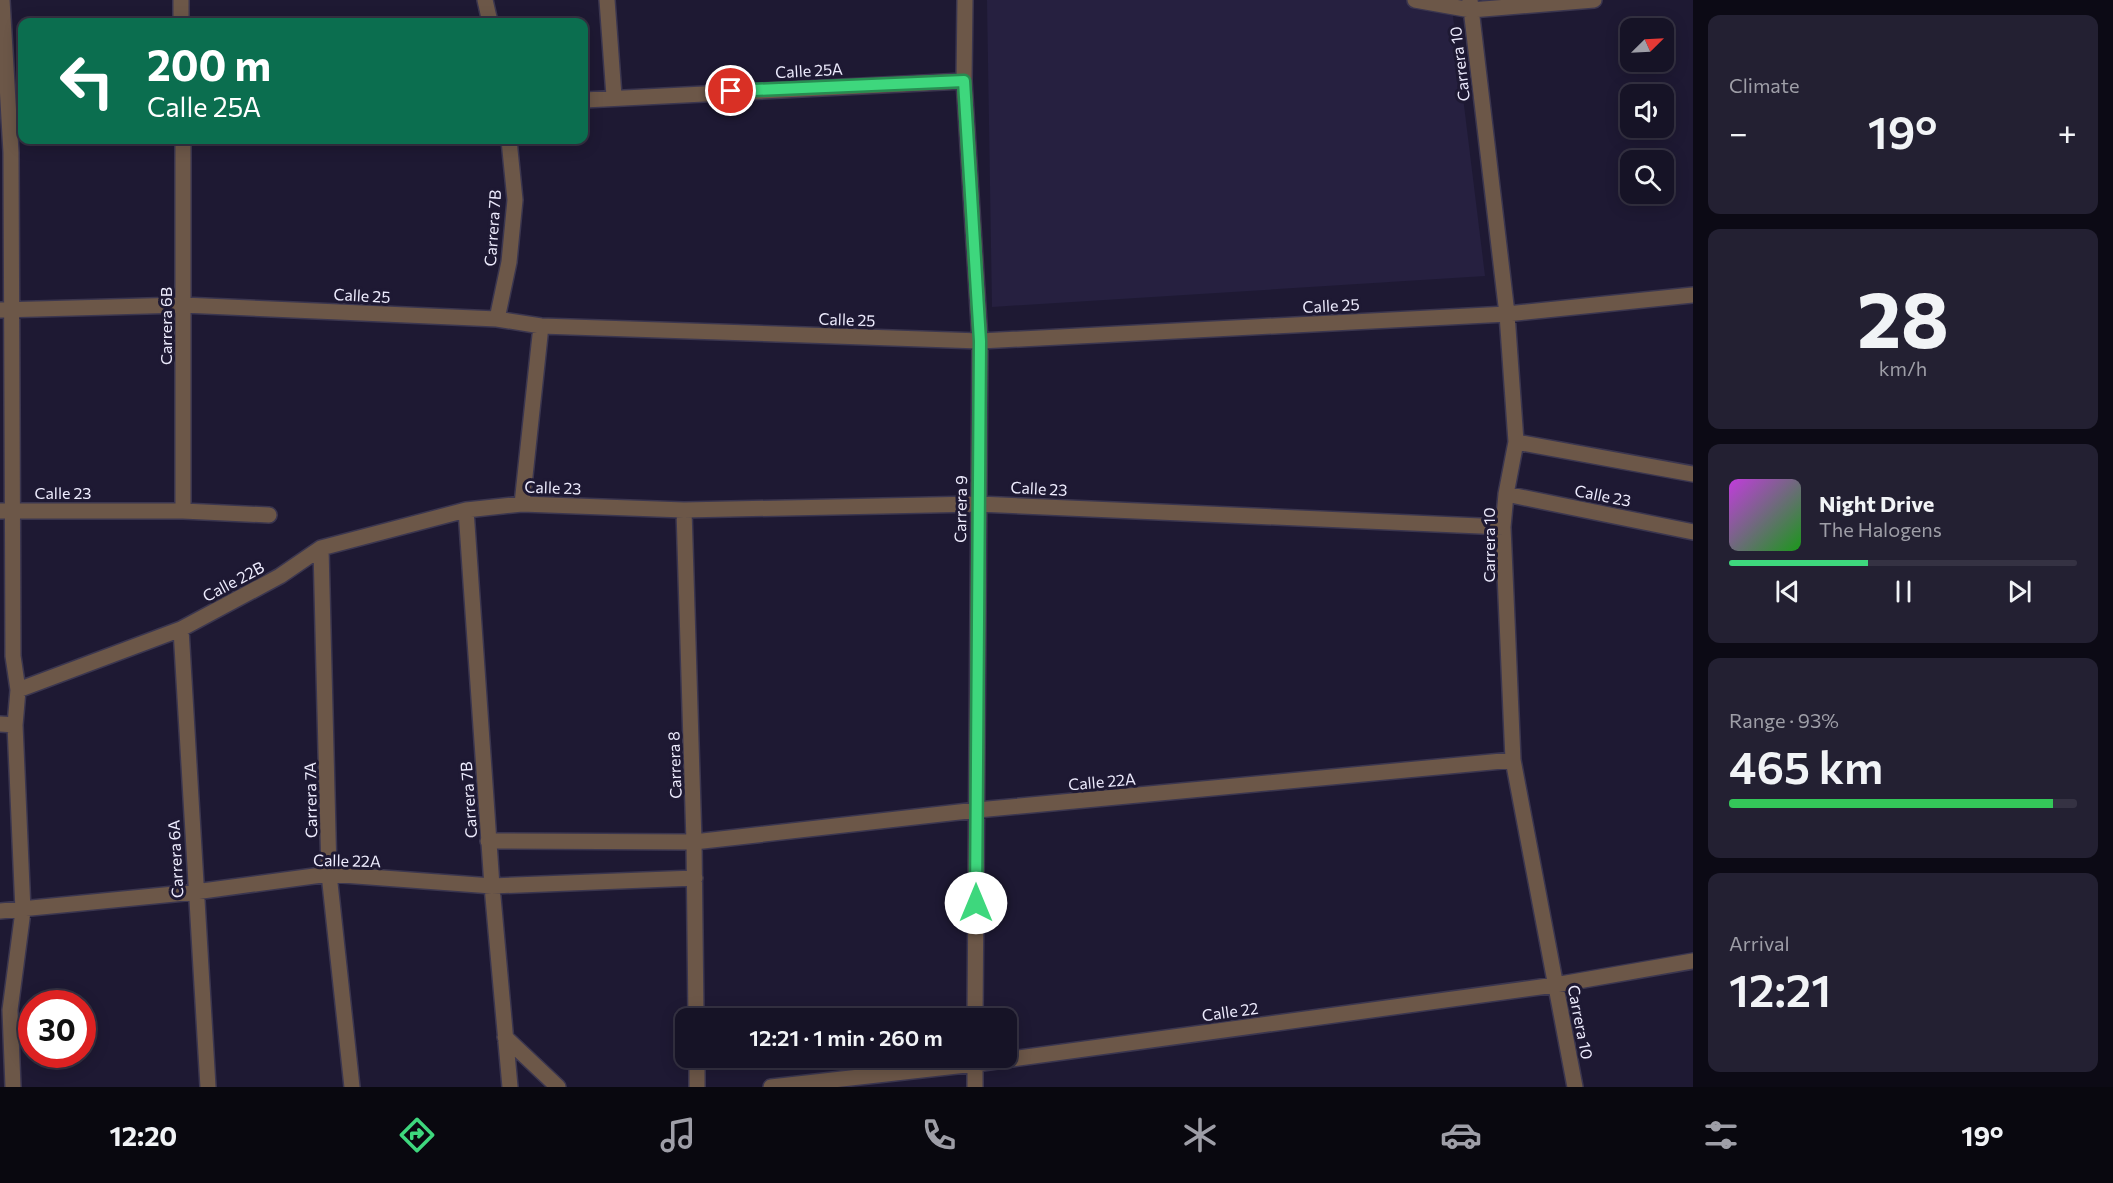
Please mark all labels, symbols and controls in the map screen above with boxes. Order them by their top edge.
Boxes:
north arrow [1620,18,1674,72]
map controls [1620,18,1674,204]
street label: Carrera 10 [1445,26,1473,102]
text: 200 m [147,38,271,90]
icon: left [48,42,126,120]
street label: Calle 25A [775,59,843,81]
pin [705,65,756,116]
text: Climate [1729,73,1799,97]
icon: arrive [714,74,747,107]
button: sound [1620,84,1674,138]
text: Calle 25A [147,90,261,123]
text: 19° [1868,103,1937,158]
text: − [1729,111,1748,152]
text: + [2058,111,2077,152]
button: search [1620,150,1674,204]
street label: Carrera 7B [480,189,504,267]
text: 28 [1857,269,1949,364]
street label: Calle 25 [333,284,391,306]
street label: Carrera 6B [156,287,175,365]
street label: Calle 25 [1302,294,1360,316]
street label: Calle 25 [818,309,876,329]
text: km/h [1879,356,1927,380]
street label: Carrera 9 [950,475,970,543]
street label: Calle 23 [524,477,582,497]
street label: Calle 23 [1010,477,1068,499]
street label: Calle 23 [1573,480,1633,510]
street label: Calle 23 [35,483,91,502]
text: Night Drive [1819,490,1934,517]
street label: Carrera 10 [1479,507,1498,583]
text: The Halogens [1819,517,1942,541]
street label: Calle 22B [199,557,267,605]
icon: previous [1771,575,1804,608]
icon: pause [1887,575,1920,608]
icon: next [2003,575,2036,608]
text: Range · 93% [1729,708,1839,732]
street label: Carrera 8 [663,731,685,799]
text: 465 km [1729,738,1883,793]
street label: Carrera 7B [456,761,480,839]
street label: Carrera 7A [300,762,320,838]
street label: Calle 22A [1067,769,1137,793]
street label: Carrera 6A [163,819,187,899]
street label: Calle 22A [313,850,381,870]
position arrow [944,871,1008,935]
text: Arrival [1729,931,1790,955]
text: 12:21 [1729,961,1831,1016]
street label: Carrera 10 [1564,983,1598,1061]
speed limit sign: 30 [18,990,96,1068]
street label: Calle 22 [1201,998,1260,1024]
text: 12:21 · 1 min · 260 m [749,1024,943,1051]
icon: directions [396,1114,438,1156]
icon: music [657,1114,699,1156]
icon: phone [918,1114,960,1156]
icon: climate [1179,1114,1221,1156]
icon: car [1440,1114,1482,1156]
icon: filters [1700,1114,1742,1156]
text: 12:20 [109,1119,177,1152]
text: 19° [1961,1119,2004,1152]

